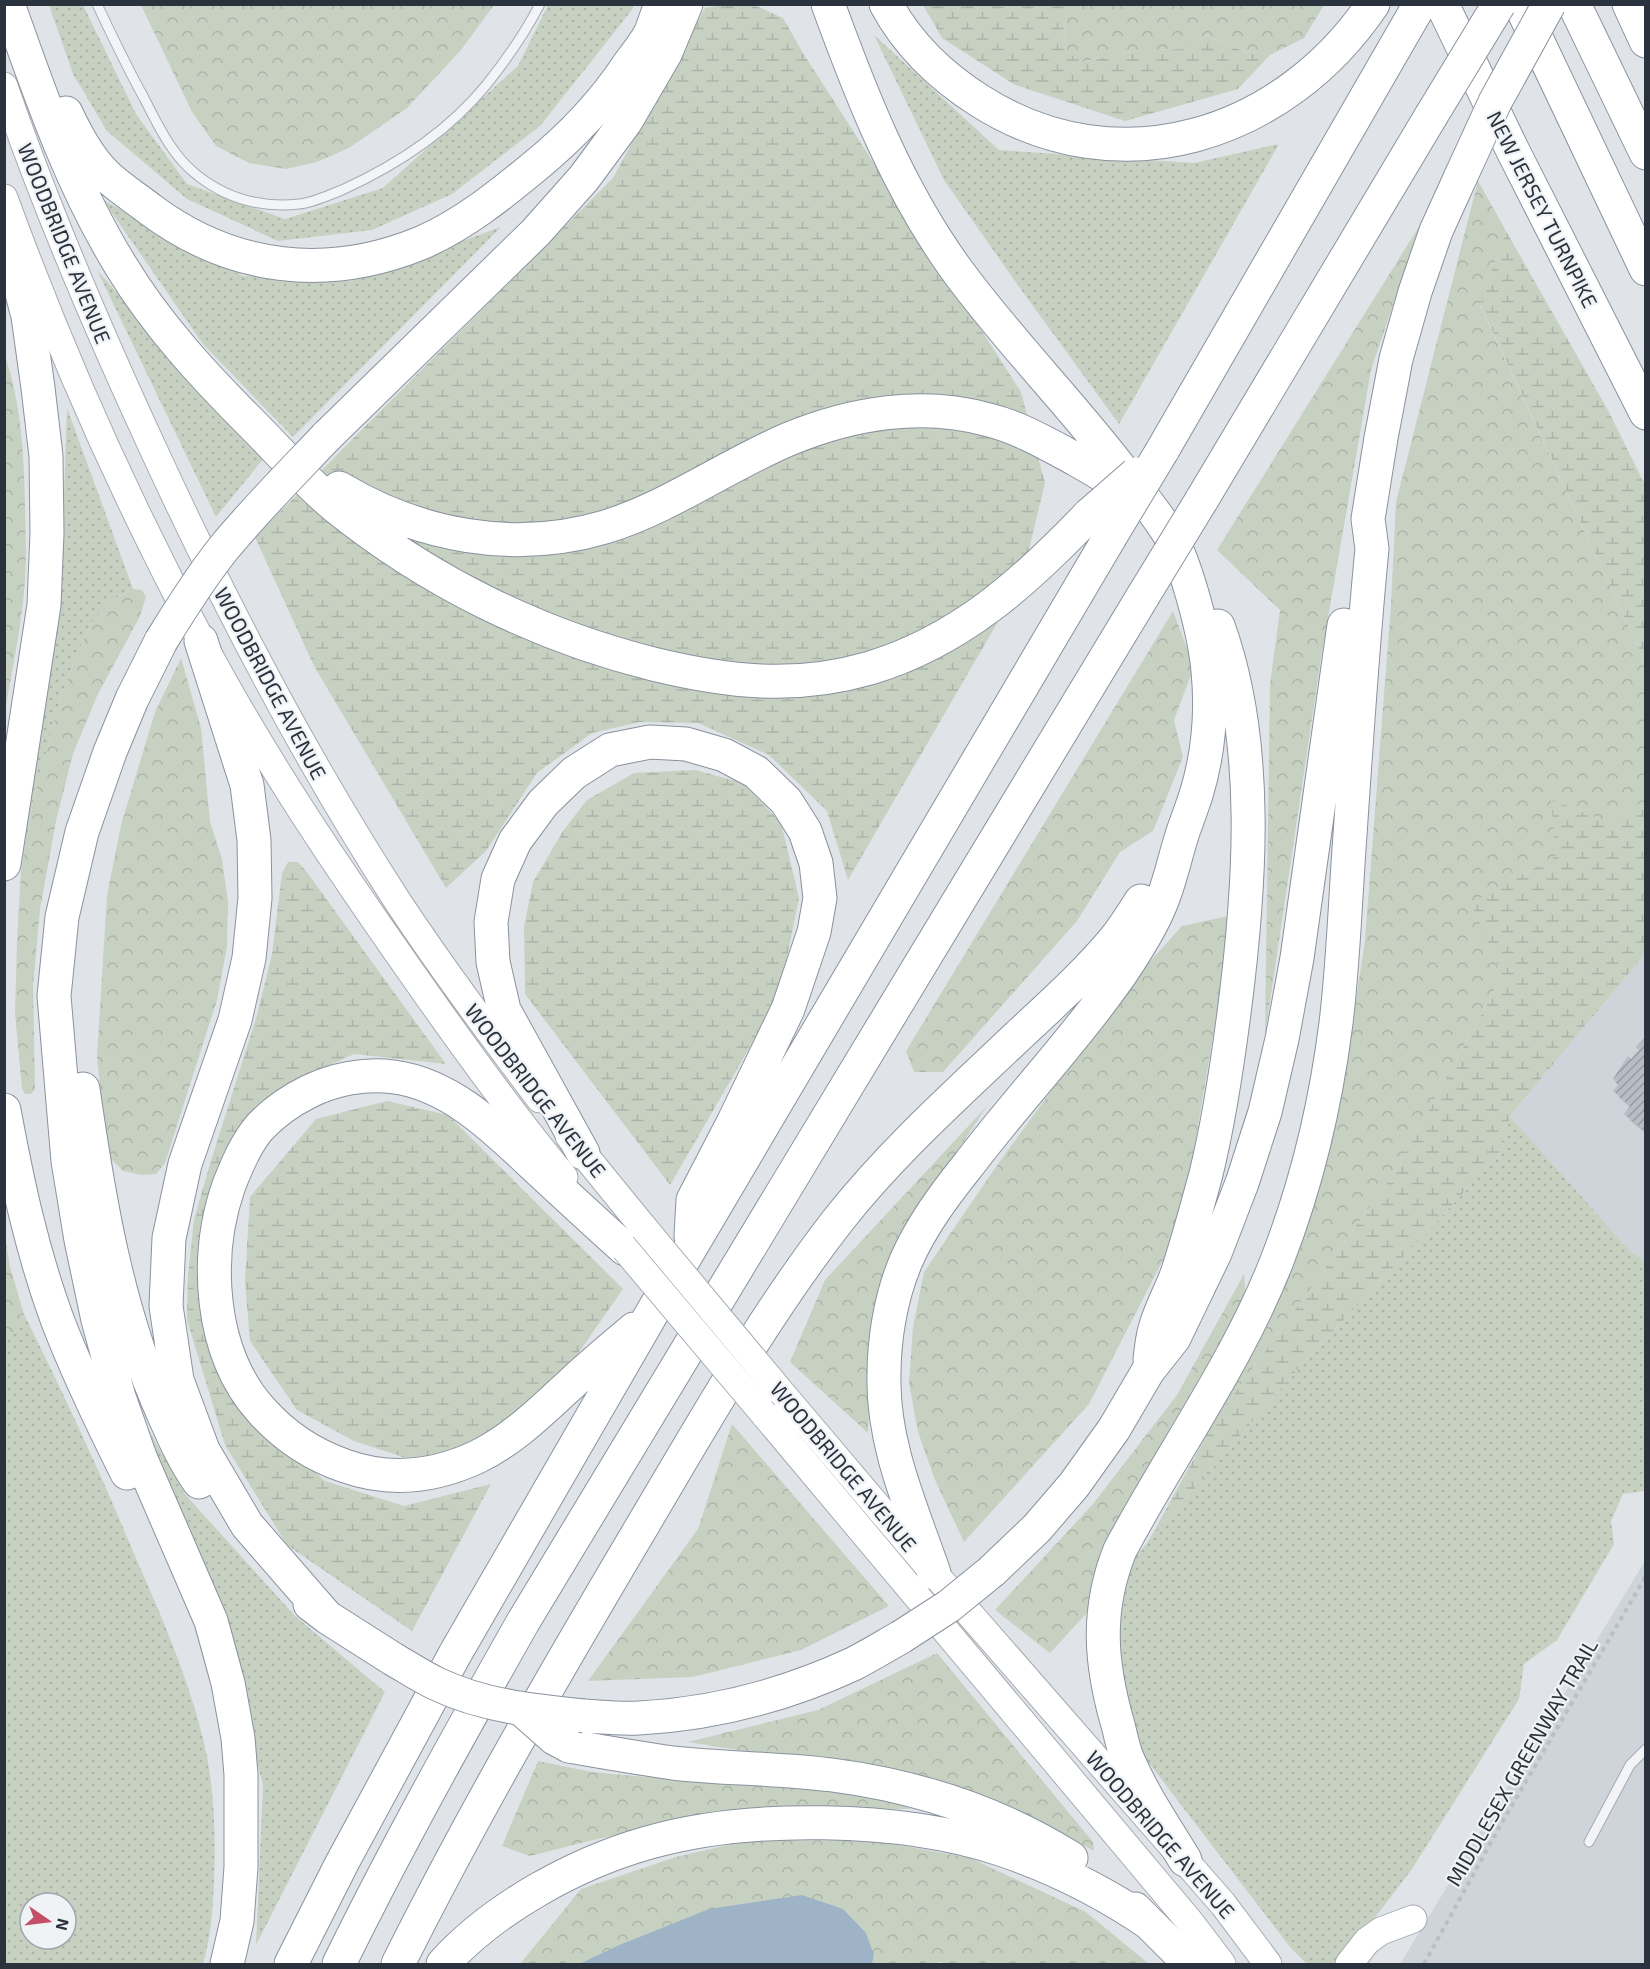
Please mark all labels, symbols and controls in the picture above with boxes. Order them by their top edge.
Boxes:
street label: NEW JERSEY TURNPIKE [1483,107,1603,311]
street label: WOODBRIDGE AVENUE [13,139,117,347]
street label: WOODBRIDGE AVENUE [210,583,332,783]
street label: WOODBRIDGE AVENUE [460,998,612,1182]
street label: WOODBRIDGE AVENUE [766,1376,922,1556]
street label: MIDDLESEX GREENWAY TRAIL [1440,1634,1602,1890]
street label: WOODBRIDGE AVENUE [1081,1745,1241,1923]
north arrow [18,1891,78,1951]
text: N [52,1917,74,1933]

